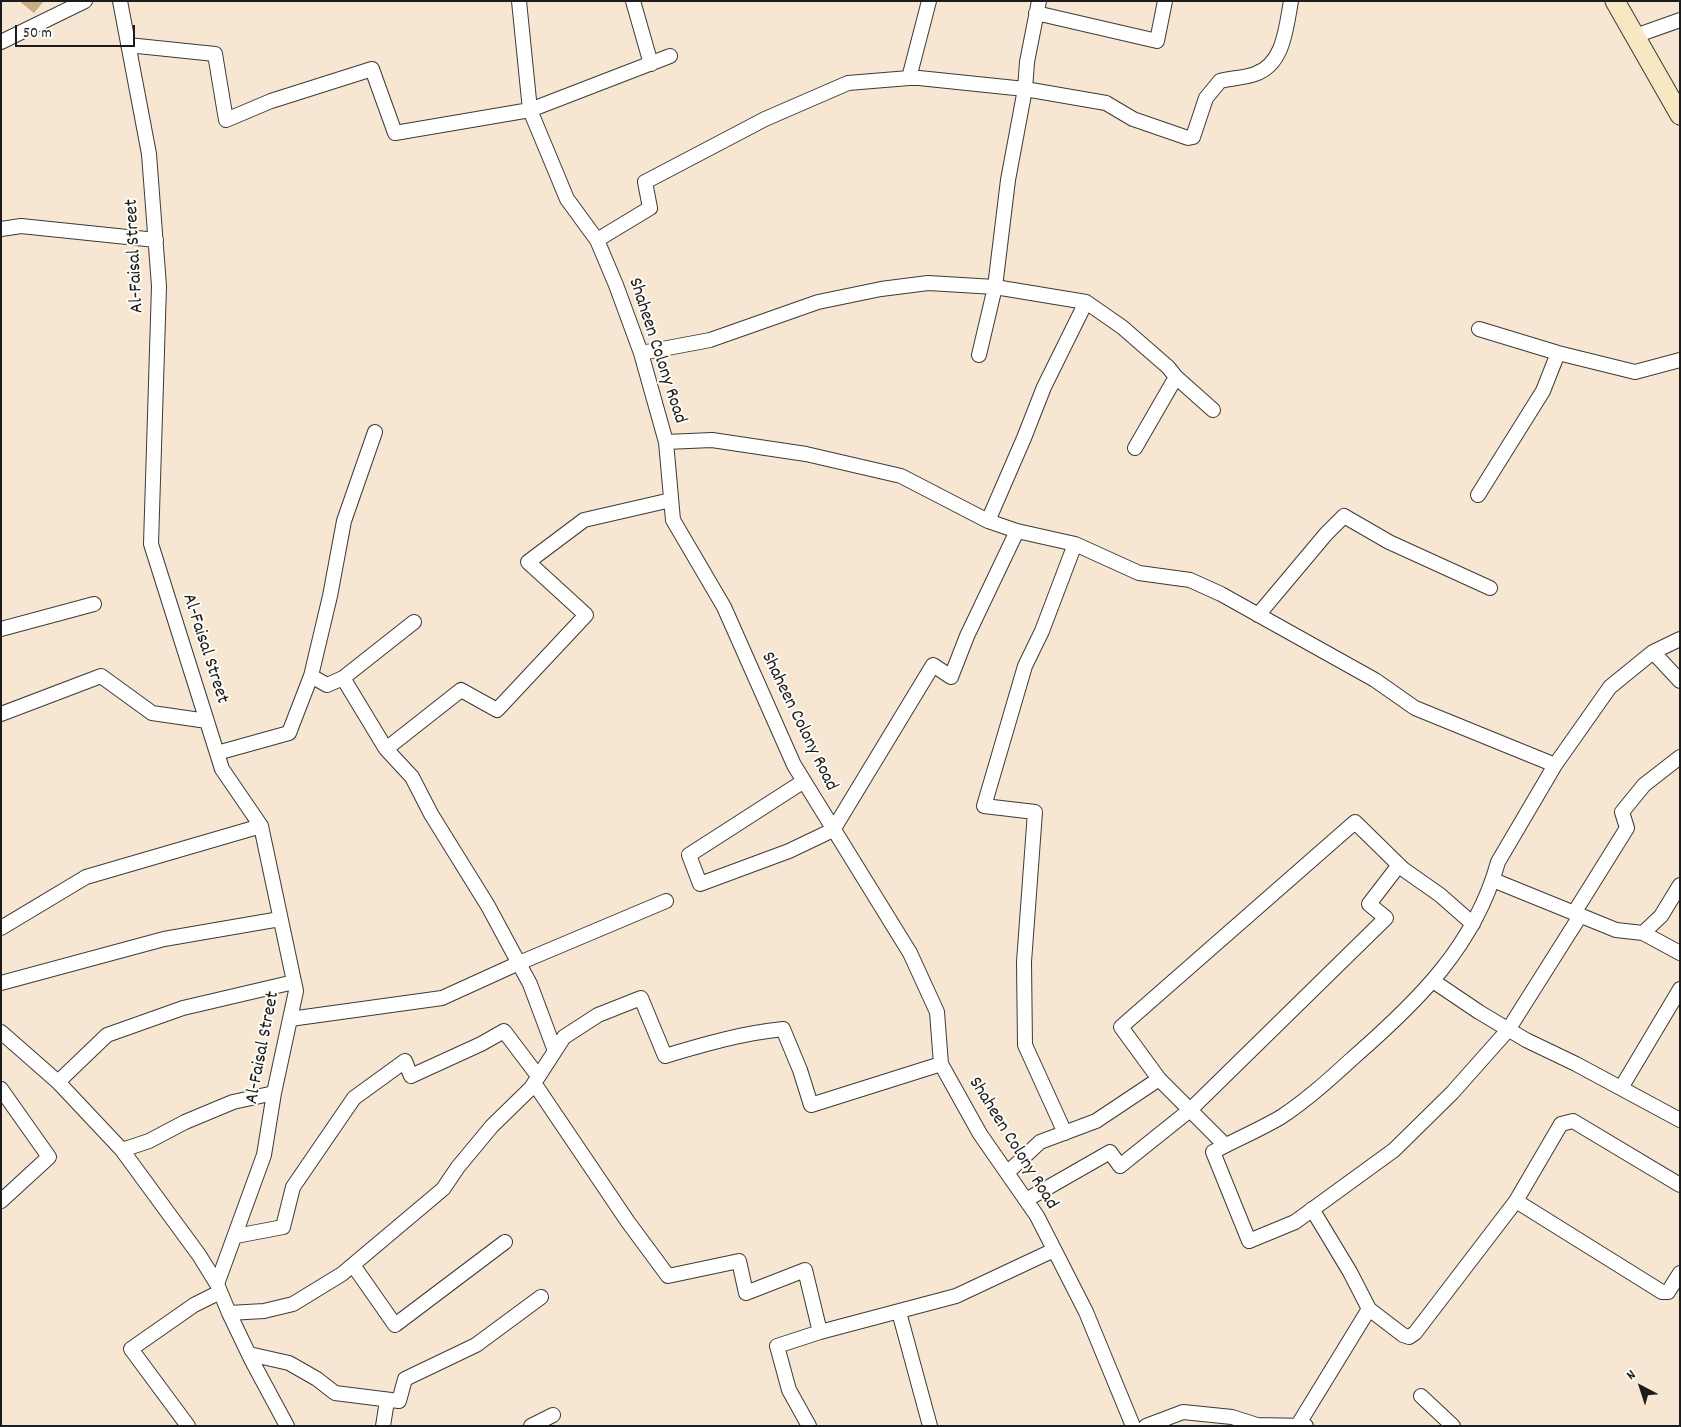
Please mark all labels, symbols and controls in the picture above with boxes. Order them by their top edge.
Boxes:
scale bar [18,15,138,47]
text: 50 m [23,23,52,45]
street label: Al-Faisal Street [122,198,150,314]
street label: Shaheen Colony Road [622,275,690,427]
street label: Al-Faisal Street [176,591,232,707]
street label: Shaheen Colony Road [755,649,841,795]
street label: Al-Faisal Street [242,990,286,1106]
street label: Shaheen Colony Road [962,1074,1062,1214]
north arrow [1616,1362,1666,1412]
text: N [1622,1366,1640,1385]

